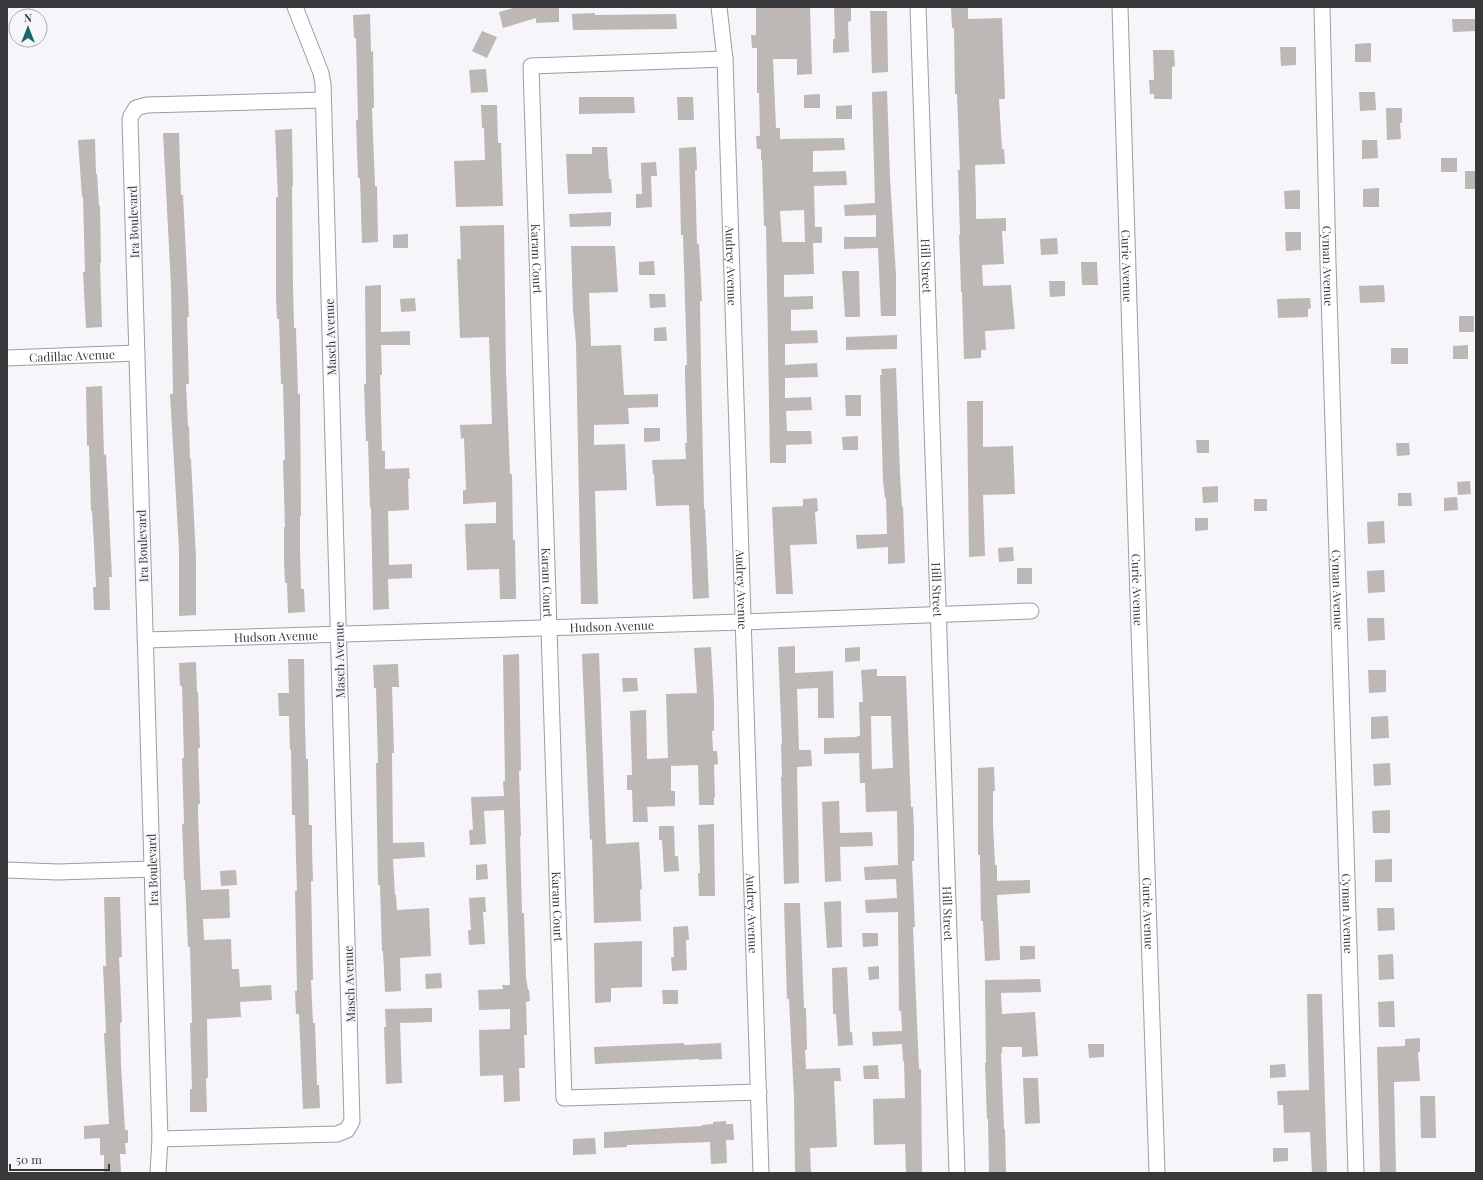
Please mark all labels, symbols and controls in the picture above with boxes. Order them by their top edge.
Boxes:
north arrow [8,8,48,48]
text: N [24,10,32,25]
street label: Ira Boulevard [124,186,142,258]
street label: Karam Court [528,223,546,295]
street label: Audrey Avenue [722,224,741,306]
street label: Cyman Avenue [1319,226,1337,306]
street label: Curie Avenue [1118,229,1136,302]
street label: Hill Street [918,238,936,294]
street label: Masch Avenue [321,298,339,376]
street label: Cadillac Avenue [29,346,115,365]
street label: Ira Boulevard [133,510,151,582]
street label: Karam Court [538,547,557,619]
street label: Audrey Avenue [733,548,751,630]
street label: Cyman Avenue [1329,549,1347,630]
street label: Curie Avenue [1129,553,1147,626]
street label: Hill Street [929,562,946,618]
street label: Hudson Avenue [569,617,654,635]
street label: Masch Avenue [330,621,348,699]
street label: Hudson Avenue [234,627,318,645]
street label: Ira Boulevard [143,834,161,906]
street label: Karam Court [549,871,567,943]
street label: Audrey Avenue [743,872,762,954]
street label: Cyman Avenue [1339,873,1357,954]
street label: Curie Avenue [1139,877,1158,950]
street label: Hill Street [939,886,957,942]
street label: Masch Avenue [340,945,358,1023]
scale bar [10,1146,109,1172]
text: 50 m [16,1151,42,1167]

